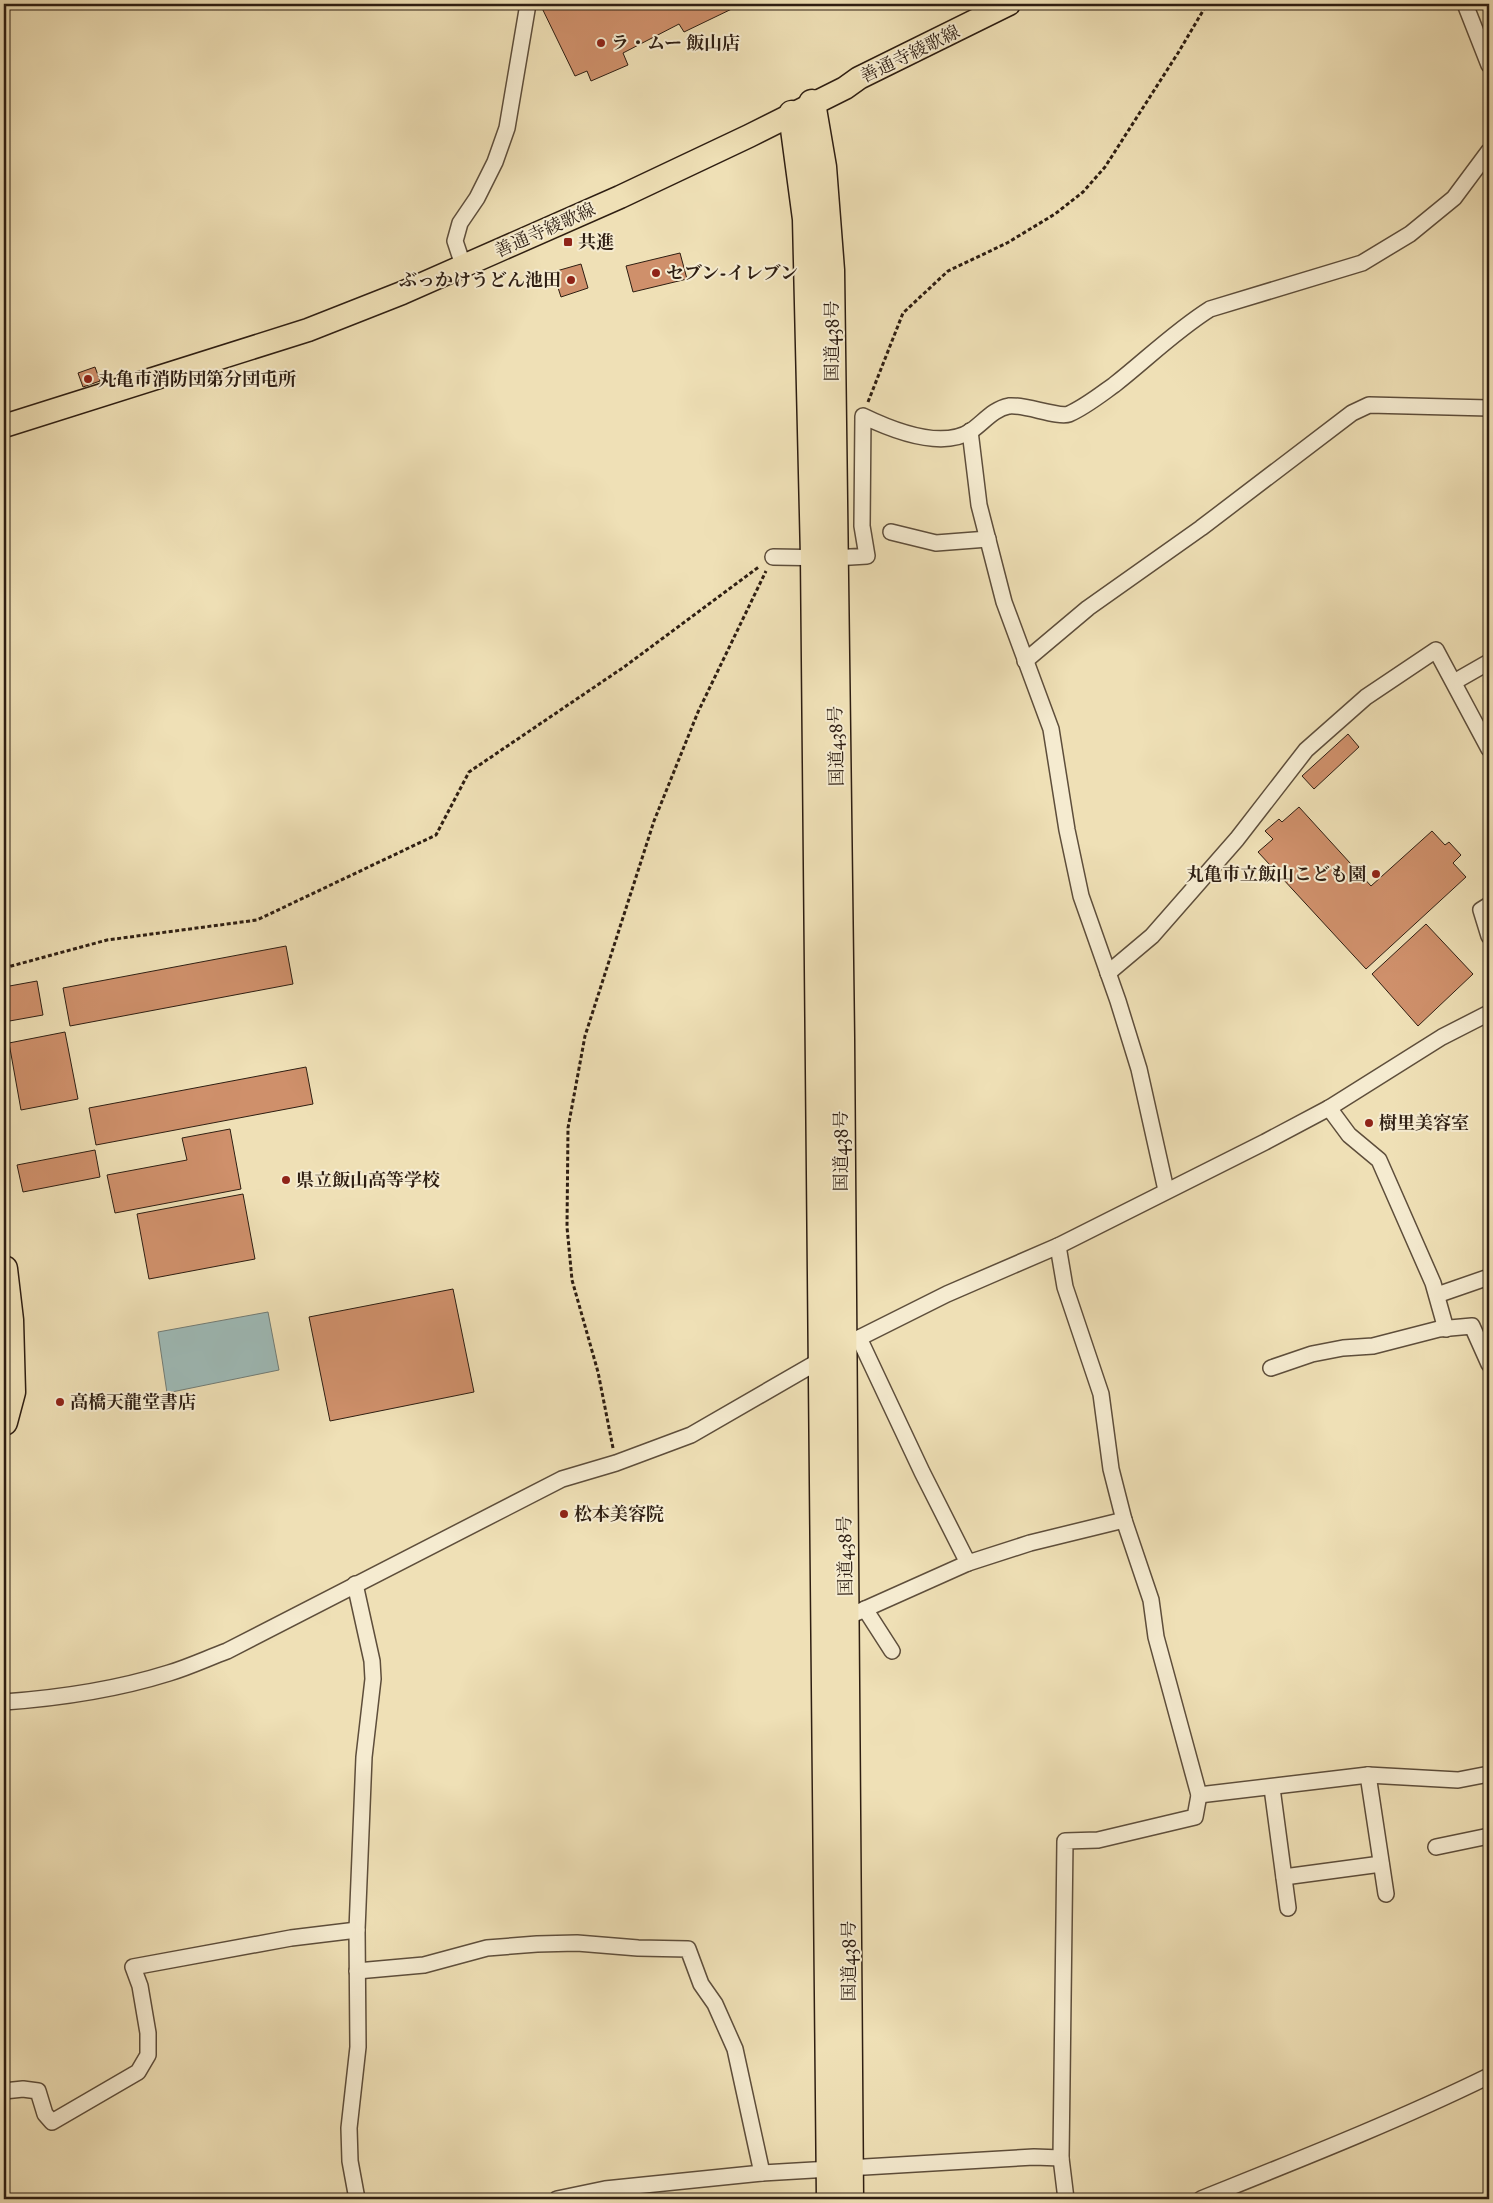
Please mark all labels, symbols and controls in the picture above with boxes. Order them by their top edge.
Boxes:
street label: 善通寺綾歌線 [857,20,963,88]
place label: ラ・ムー 飯山店 [611,32,740,54]
marker: ラ・ムー 飯山店 [595,37,607,49]
street label: 善通寺綾歌線 [491,198,599,262]
place label: 共進 [578,231,614,253]
marker: 共進 [562,236,574,248]
place label: セブン-イレブン [666,262,798,284]
marker: セブン-イレブン [650,267,662,279]
place label: ぶっかけうどん池田 [399,269,561,291]
marker: ぶっかけうどん池田 [565,274,577,286]
street label: 国道438号 [821,301,843,381]
place label: 丸亀市消防団第分団屯所 [98,368,296,390]
marker: 丸亀市消防団第分団屯所 [82,373,94,385]
street label: 国道438号 [824,705,848,787]
place label: 丸亀市立飯山こども園 [1186,863,1366,885]
marker: 丸亀市立飯山こども園 [1370,868,1382,880]
street label: 国道438号 [830,1111,852,1191]
place label: 樹里美容室 [1379,1112,1469,1134]
marker: 樹里美容室 [1363,1117,1375,1129]
place label: 県立飯山高等学校 [296,1169,440,1191]
marker: 県立飯山高等学校 [280,1174,292,1186]
place label: 高橋天龍堂書店 [70,1391,196,1413]
marker: 高橋天龍堂書店 [54,1396,66,1408]
place label: 松本美容院 [574,1503,664,1525]
marker: 松本美容院 [558,1508,570,1520]
street label: 国道438号 [833,1515,857,1597]
street label: 国道438号 [838,1921,860,2001]

